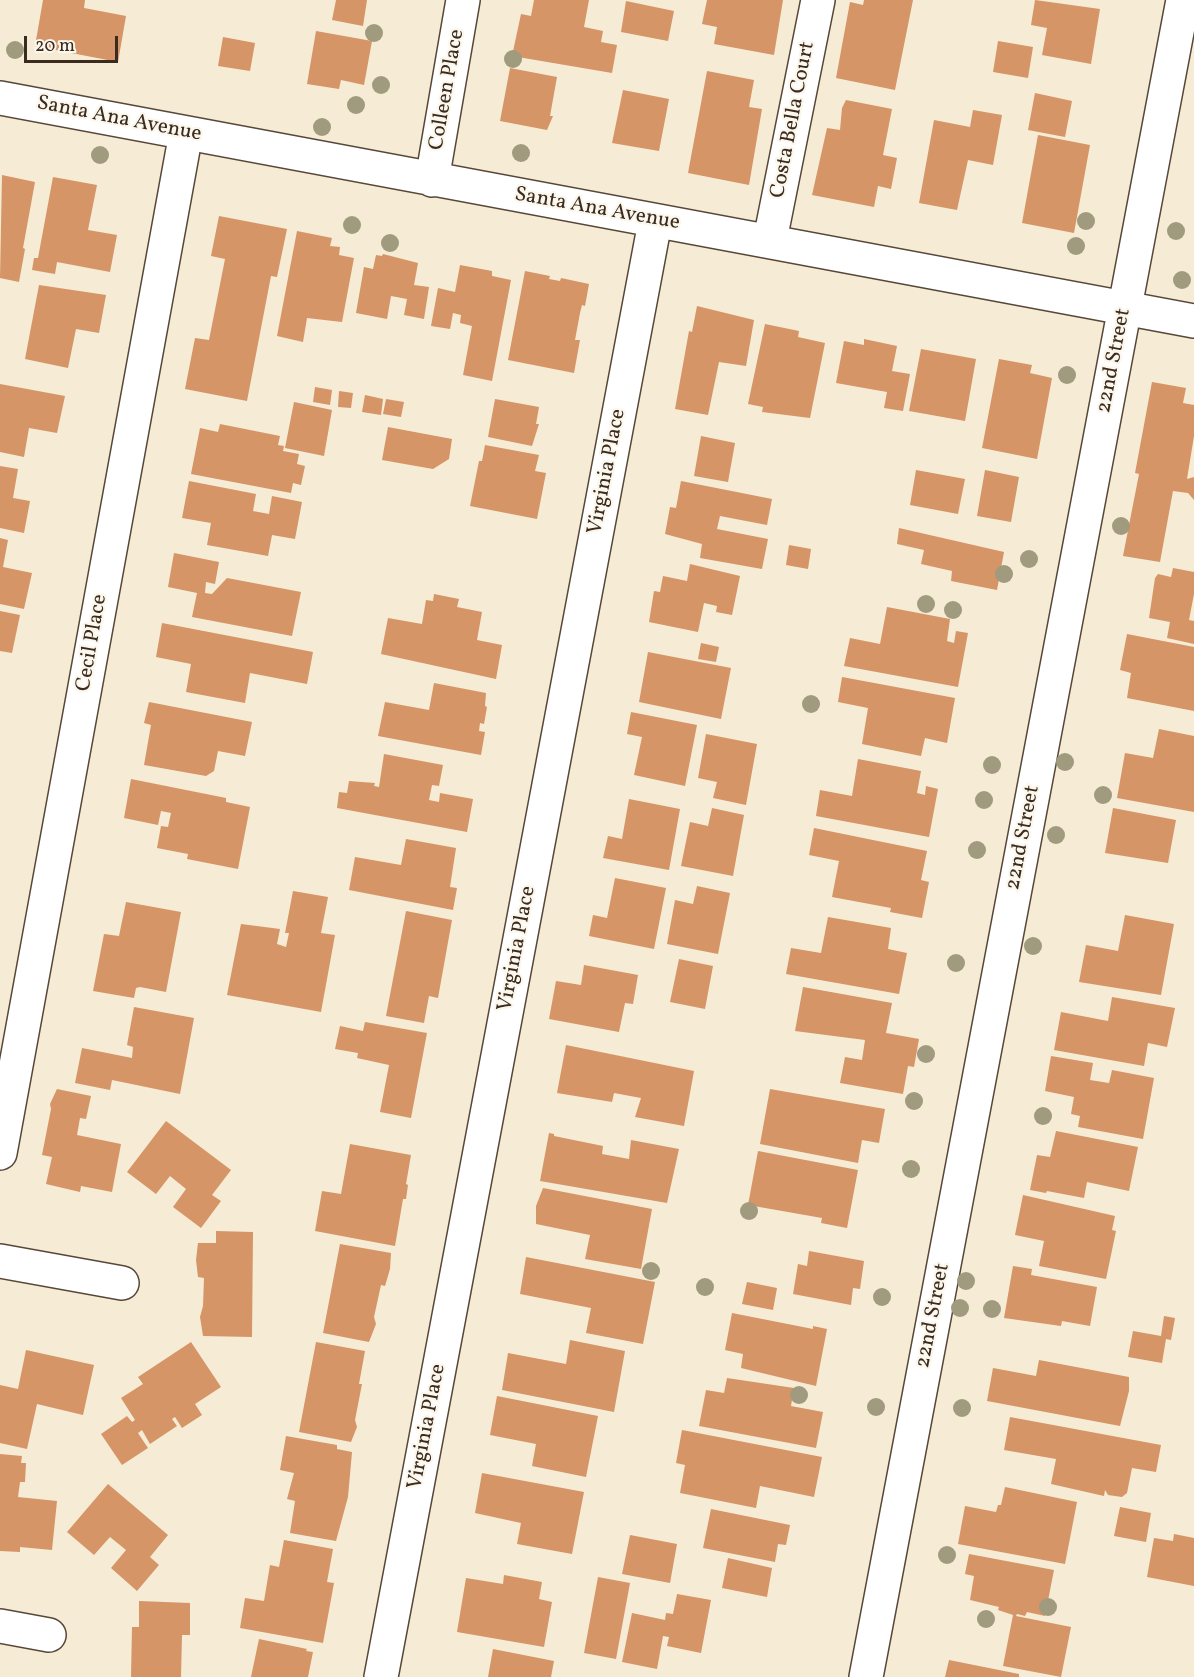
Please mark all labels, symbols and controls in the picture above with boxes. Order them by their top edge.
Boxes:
scale bar [27,24,122,62]
street label: Colleen Place [425,28,471,152]
text: 20 m [35,34,75,59]
street label: Costa Bella Court [766,40,822,200]
street label: Santa Ana Avenue [34,92,204,148]
street label: Santa Ana Avenue [512,183,682,237]
street label: 22nd Street [1093,306,1137,416]
street label: Virginia Place [583,407,633,537]
street label: Cecil Place [72,592,114,694]
street label: 22nd Street [1002,783,1046,893]
street label: Virginia Place [493,884,543,1014]
street label: 22nd Street [912,1261,956,1371]
street label: Virginia Place [403,1362,453,1492]

